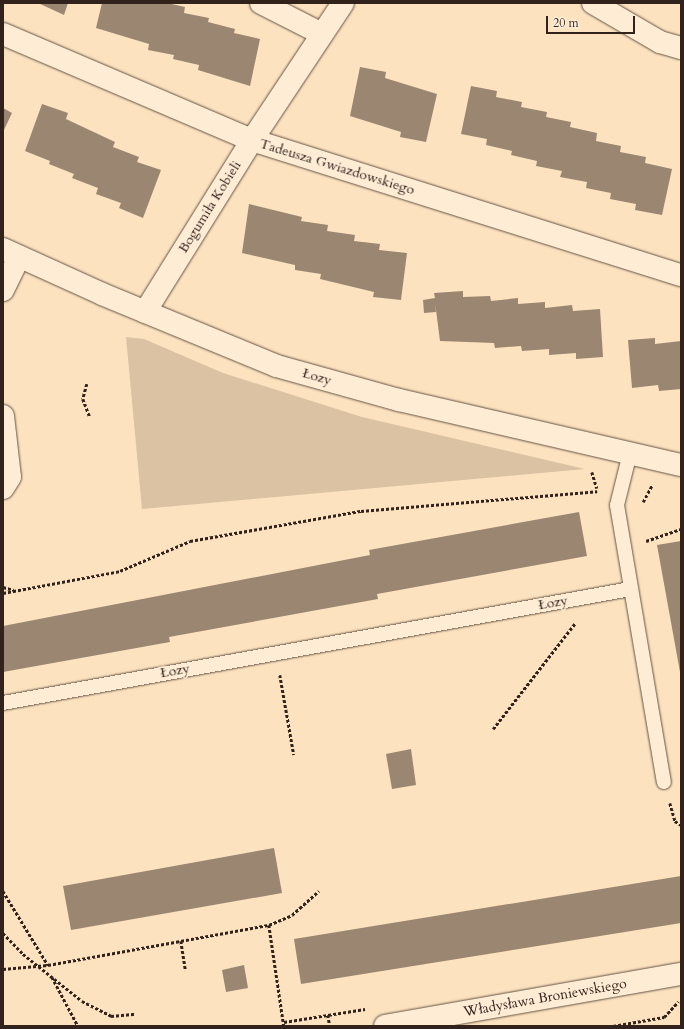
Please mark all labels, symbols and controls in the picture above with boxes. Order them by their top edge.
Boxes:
scale bar [548,8,637,34]
text: 20 m [553,15,579,31]
street label: Tadeusza Gwiazdowskiego [257,135,417,199]
street label: Bogumiła Kobieli [175,158,245,256]
street label: Łozy [300,365,334,389]
street label: Łozy [537,592,569,614]
street label: Łozy [159,660,191,682]
street label: Władysława Broniewskiego [462,975,628,1021]

